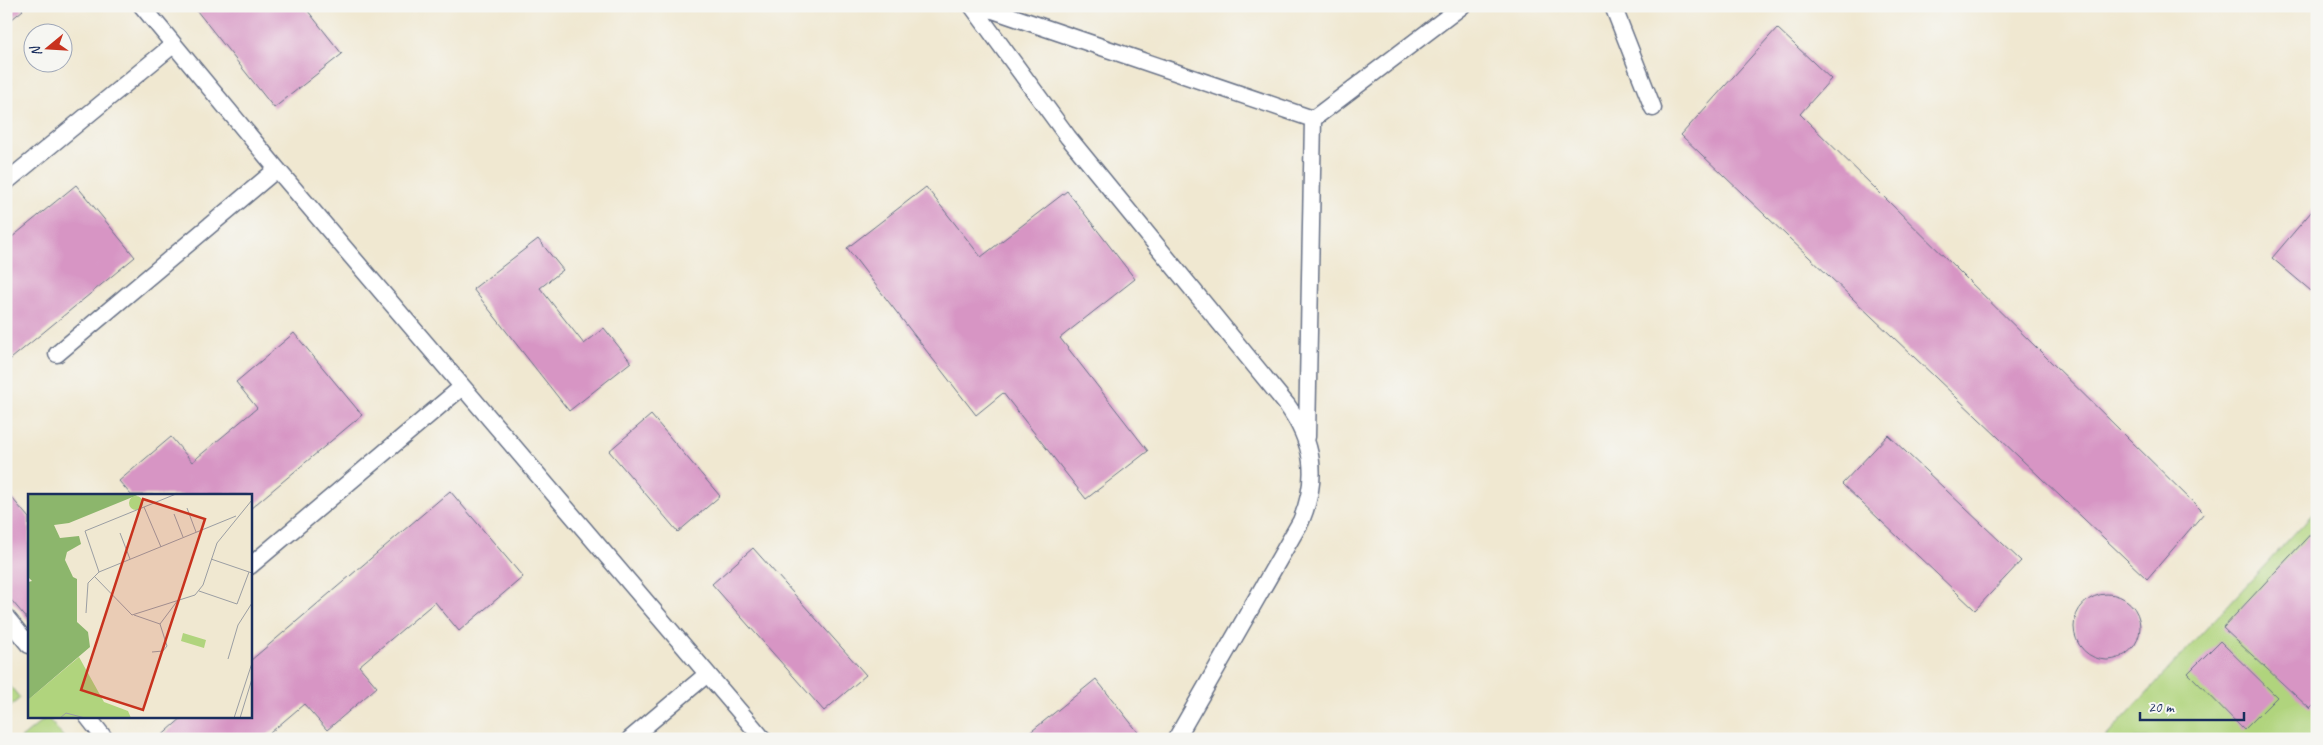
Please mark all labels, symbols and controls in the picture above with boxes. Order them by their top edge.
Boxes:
north arrow [22,22,72,72]
text: N [26,43,46,59]
inset map [28,494,251,718]
scale bar [2140,690,2244,722]
text: 20 m [2148,698,2175,717]

